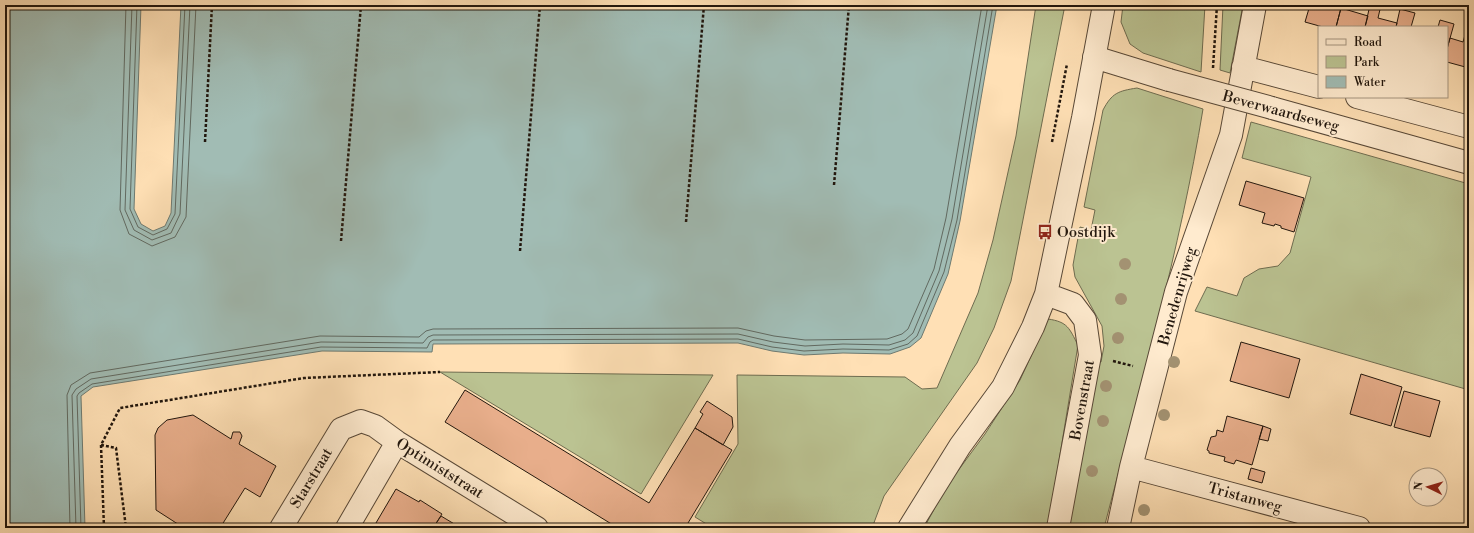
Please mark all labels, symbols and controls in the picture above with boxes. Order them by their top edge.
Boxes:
legend [1318,26,1448,98]
text: Road [1354,35,1382,50]
text: Park [1354,55,1380,70]
text: Water [1353,75,1386,90]
street label: Beverwaardseweg [1219,87,1342,136]
bus stop icon: Oostdijk [1036,223,1054,241]
place label: Oostdijk [1057,223,1116,242]
street label: Benedenrijweg [1154,244,1201,349]
street label: Bovenstraat [1066,358,1099,443]
street label: Optimiststraat [392,434,488,503]
street label: Starstraat [286,444,337,512]
north arrow [1408,467,1448,507]
street label: Tristanweg [1206,478,1284,517]
text: N [1412,481,1426,491]

